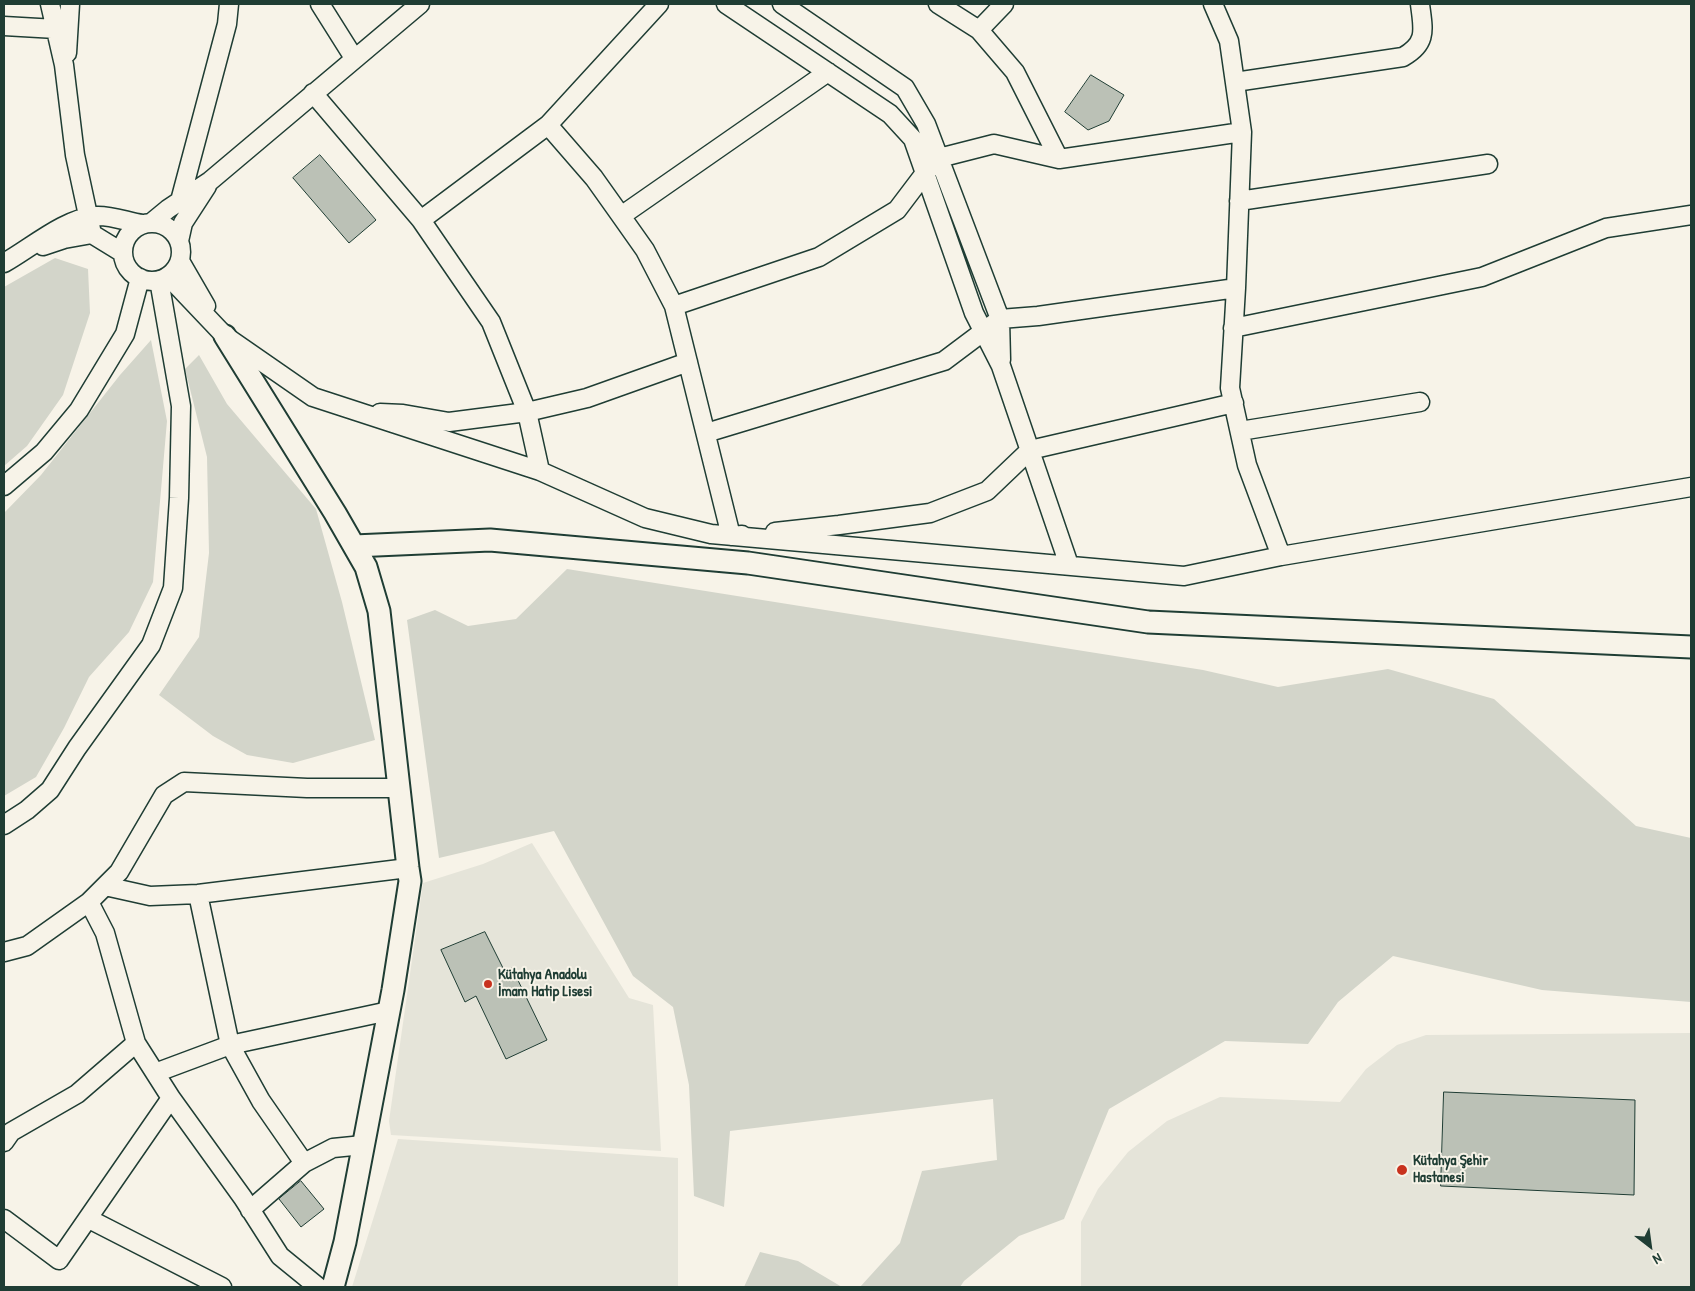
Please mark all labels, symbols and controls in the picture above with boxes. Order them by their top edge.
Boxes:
place label: Kütahya Anadolu İmam Hatip Lisesi [498,966,592,1001]
marker: Kütahya Anadolu İmam Hatip Lisesi [482,978,494,990]
place label: Kütahya Şehir Hastanesi [1413,1152,1488,1187]
marker: Kütahya Şehir Hastanesi [1395,1163,1409,1177]
north arrow [1625,1221,1675,1271]
text: N [1650,1249,1666,1270]

